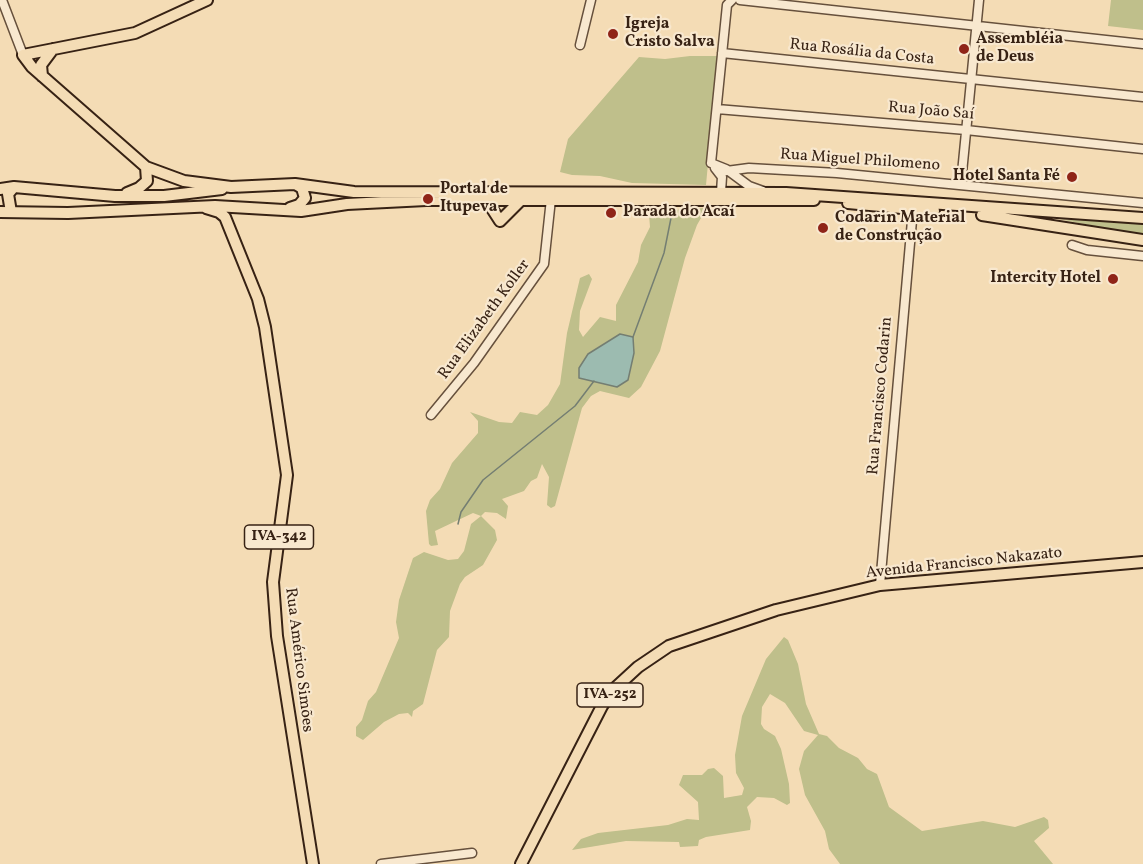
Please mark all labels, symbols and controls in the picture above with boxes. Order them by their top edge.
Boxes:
place label: Igreja Cristo Salva [625,15,715,53]
marker: Igreja Cristo Salva [606,27,620,41]
place label: Assembléia de Deus [976,30,1063,68]
street label: Rua Rosália da Costa [789,36,935,70]
marker: Assembléia de Deus [957,42,971,56]
street label: Rua João Saí [887,99,975,125]
street label: Rua Miguel Philomeno [779,146,941,176]
place label: Hotel Santa Fé [953,167,1060,187]
marker: Hotel Santa Fé [1065,170,1079,184]
place label: Portal de Itupeva [440,180,508,218]
marker: Portal de Itupeva [421,192,435,206]
place label: Parada do Acaí [623,203,735,223]
marker: Parada do Acaí [604,206,618,220]
place label: Codarin Material de Construção [835,209,965,247]
marker: Codarin Material de Construção [816,221,830,235]
street label: Rua Elizabeth Koller [435,256,535,384]
place label: Intercity Hotel [990,269,1101,289]
marker: Intercity Hotel [1106,272,1120,286]
street label: Rua Francisco Codarin [865,316,897,476]
road number: IVA-342 [244,525,314,549]
street label: Avenida Francisco Nakazato [865,544,1063,584]
street label: Rua Américo Simões [280,587,316,733]
road number: IVA-252 [577,683,643,707]

